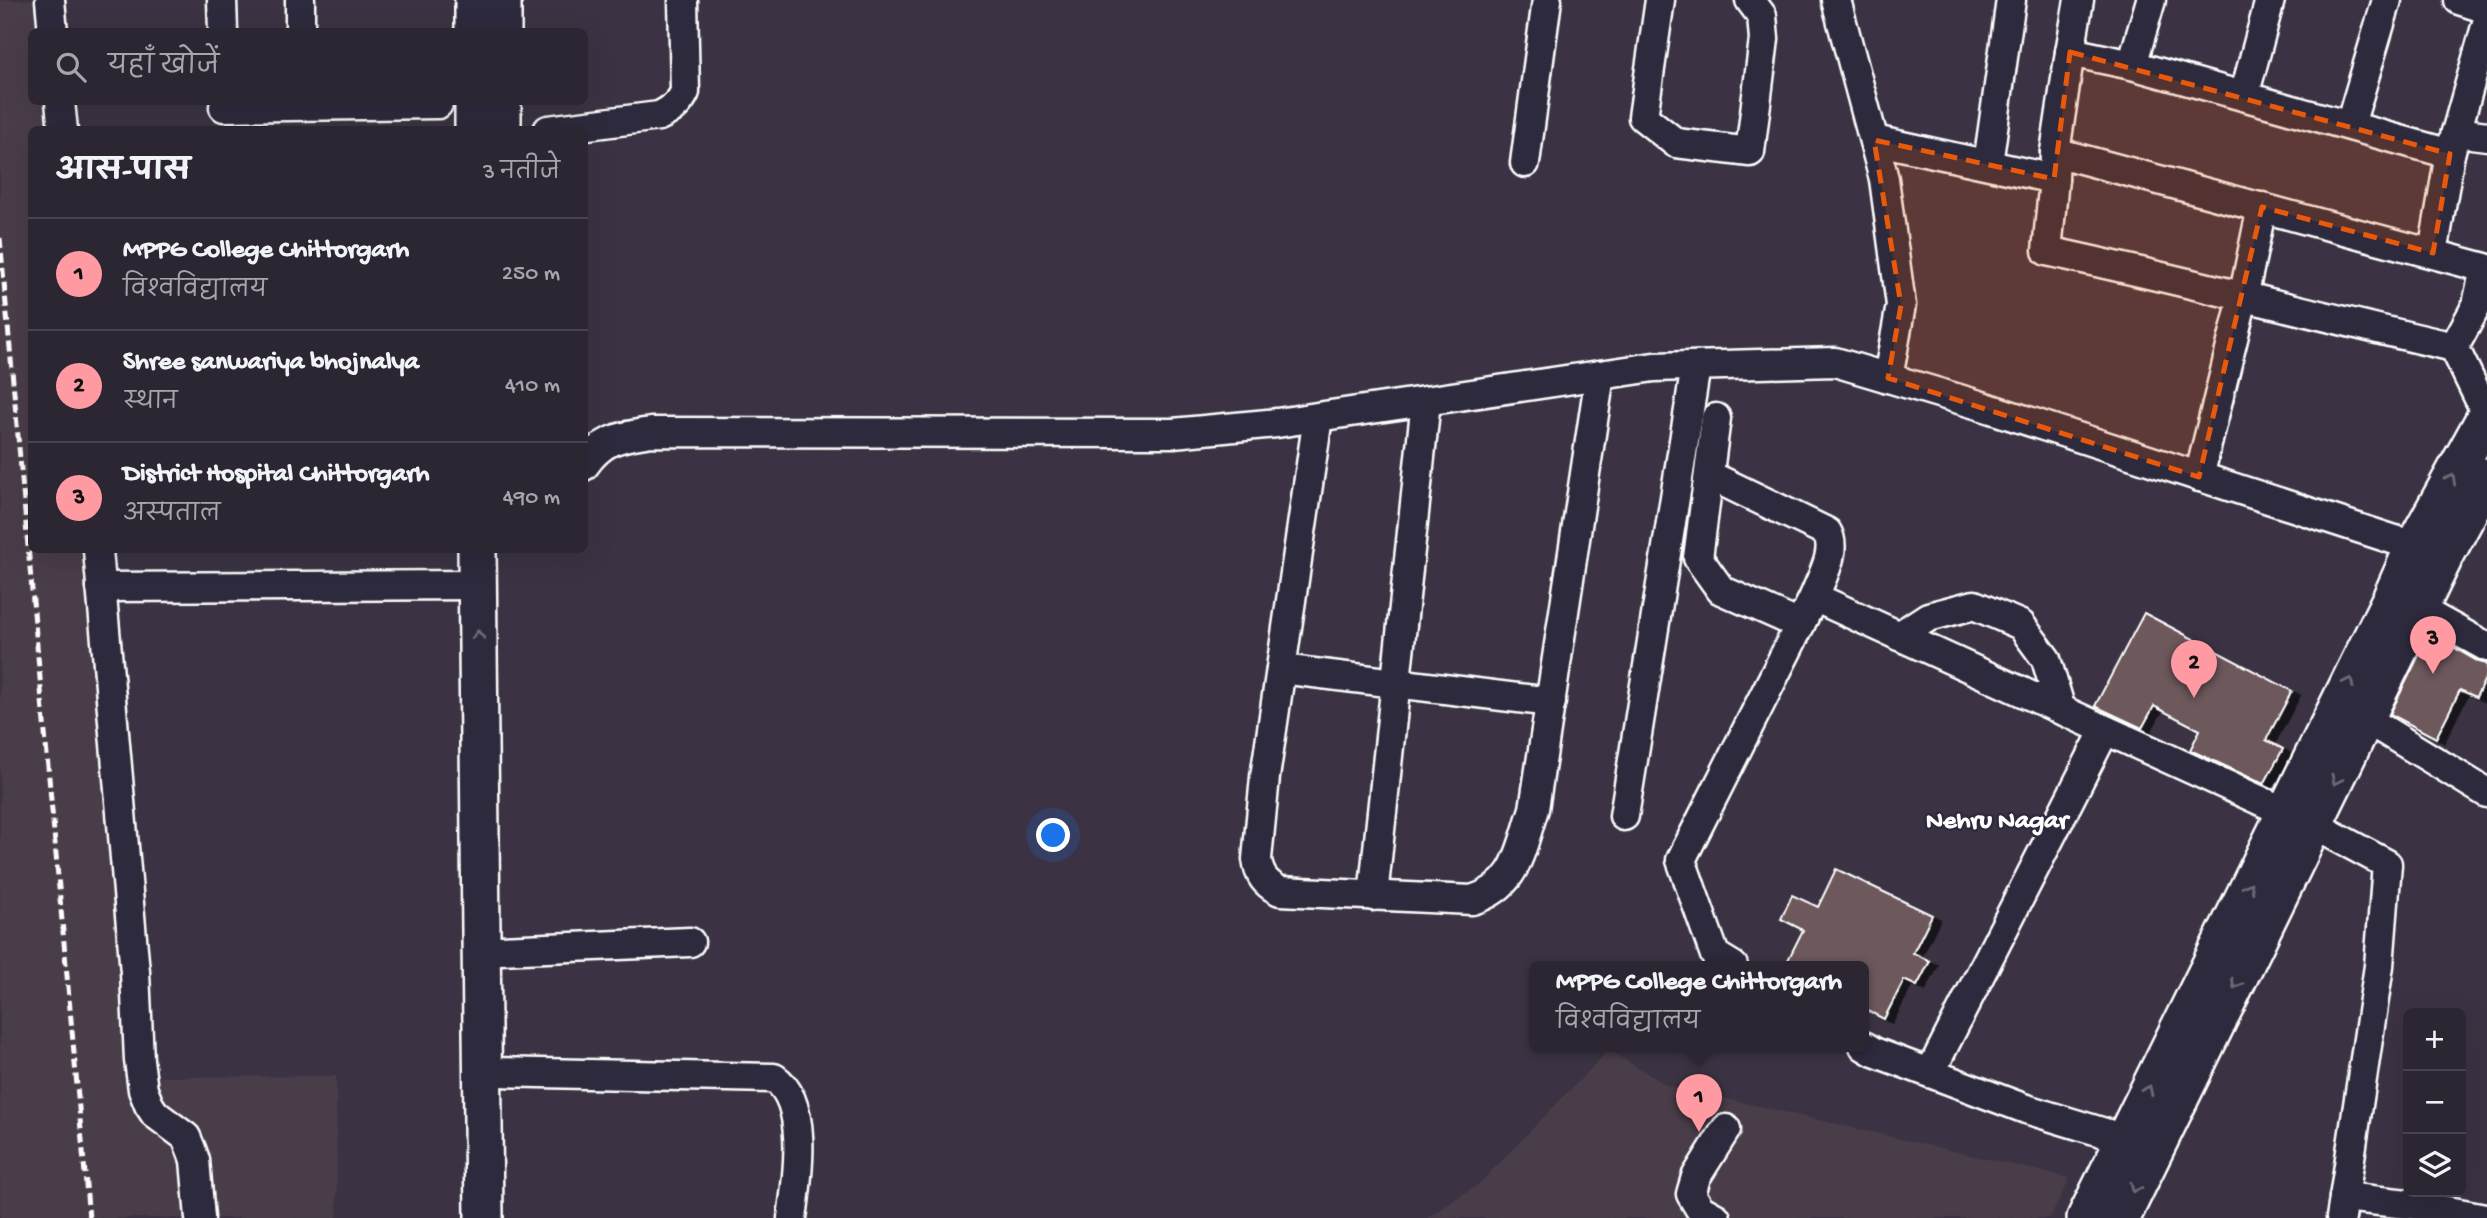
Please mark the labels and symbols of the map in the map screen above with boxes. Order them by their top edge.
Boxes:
one-way arrow [2443,474,2456,486]
pin: 3 [2410,616,2456,674]
one-way arrow [470,630,486,640]
pin: 2 [2171,640,2217,698]
one-way arrow [2341,677,2355,689]
one-way arrow [2331,773,2345,785]
district label: Nehru Nagar [1926,807,2071,838]
your location [1036,818,1070,852]
one-way arrow [2241,882,2255,894]
one-way arrow [2231,977,2244,989]
pin: 1 [1676,1074,1722,1132]
one-way arrow [2139,1085,2153,1097]
one-way arrow [2129,1181,2143,1193]

